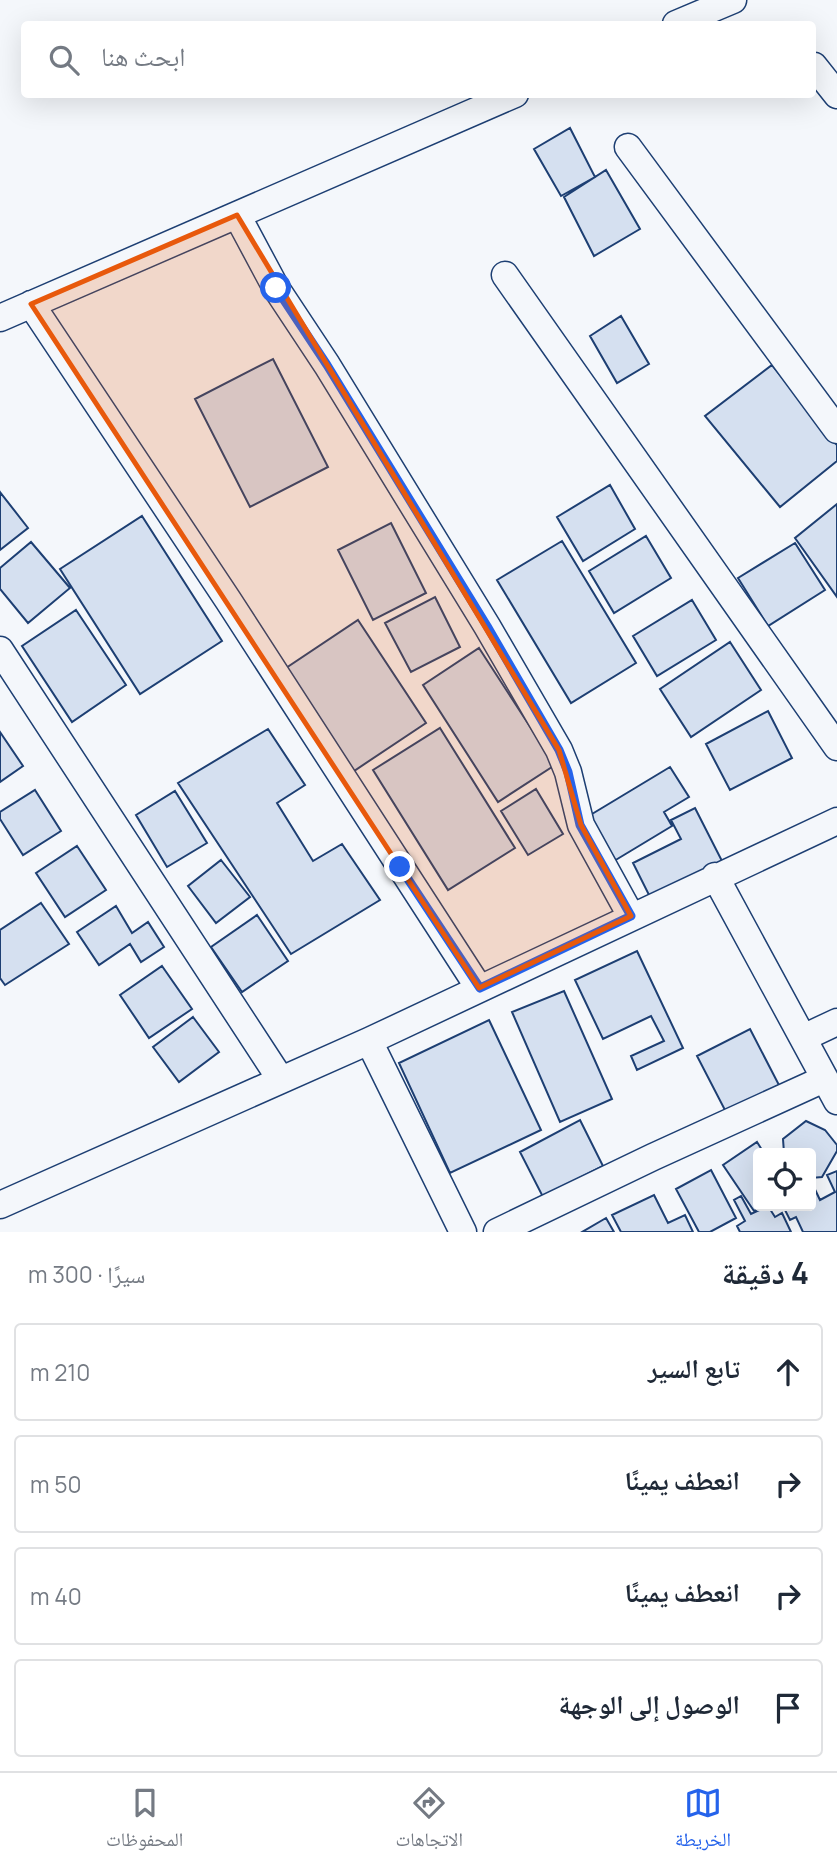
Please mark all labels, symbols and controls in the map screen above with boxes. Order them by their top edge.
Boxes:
search box [21,21,816,98]
text: ابحث هنا [101,38,185,74]
icon: search [45,41,83,79]
route start [260,272,291,303]
route end [384,851,415,882]
map controls [753,1148,816,1211]
button: locate [753,1148,816,1211]
text: 4 دقيقة [722,1252,809,1293]
text: سيرًا · 300 m [28,1258,146,1290]
text: تابع السير [648,1350,740,1386]
icon: ahead [769,1353,807,1391]
text: 210 m [30,1356,90,1388]
text: انعطف يمينًا [625,1462,740,1498]
icon: right [769,1465,807,1503]
text: 50 m [30,1468,81,1500]
text: انعطف يمينًا [625,1574,740,1610]
icon: right [769,1577,807,1615]
text: 40 m [30,1580,82,1612]
text: الوصول إلى الوجهة [559,1686,740,1722]
icon: arrive [769,1689,807,1727]
tab: المحفوظات [106,1784,183,1858]
tab: الاتجاهات [395,1784,463,1858]
tab: الخريطة [675,1784,731,1858]

